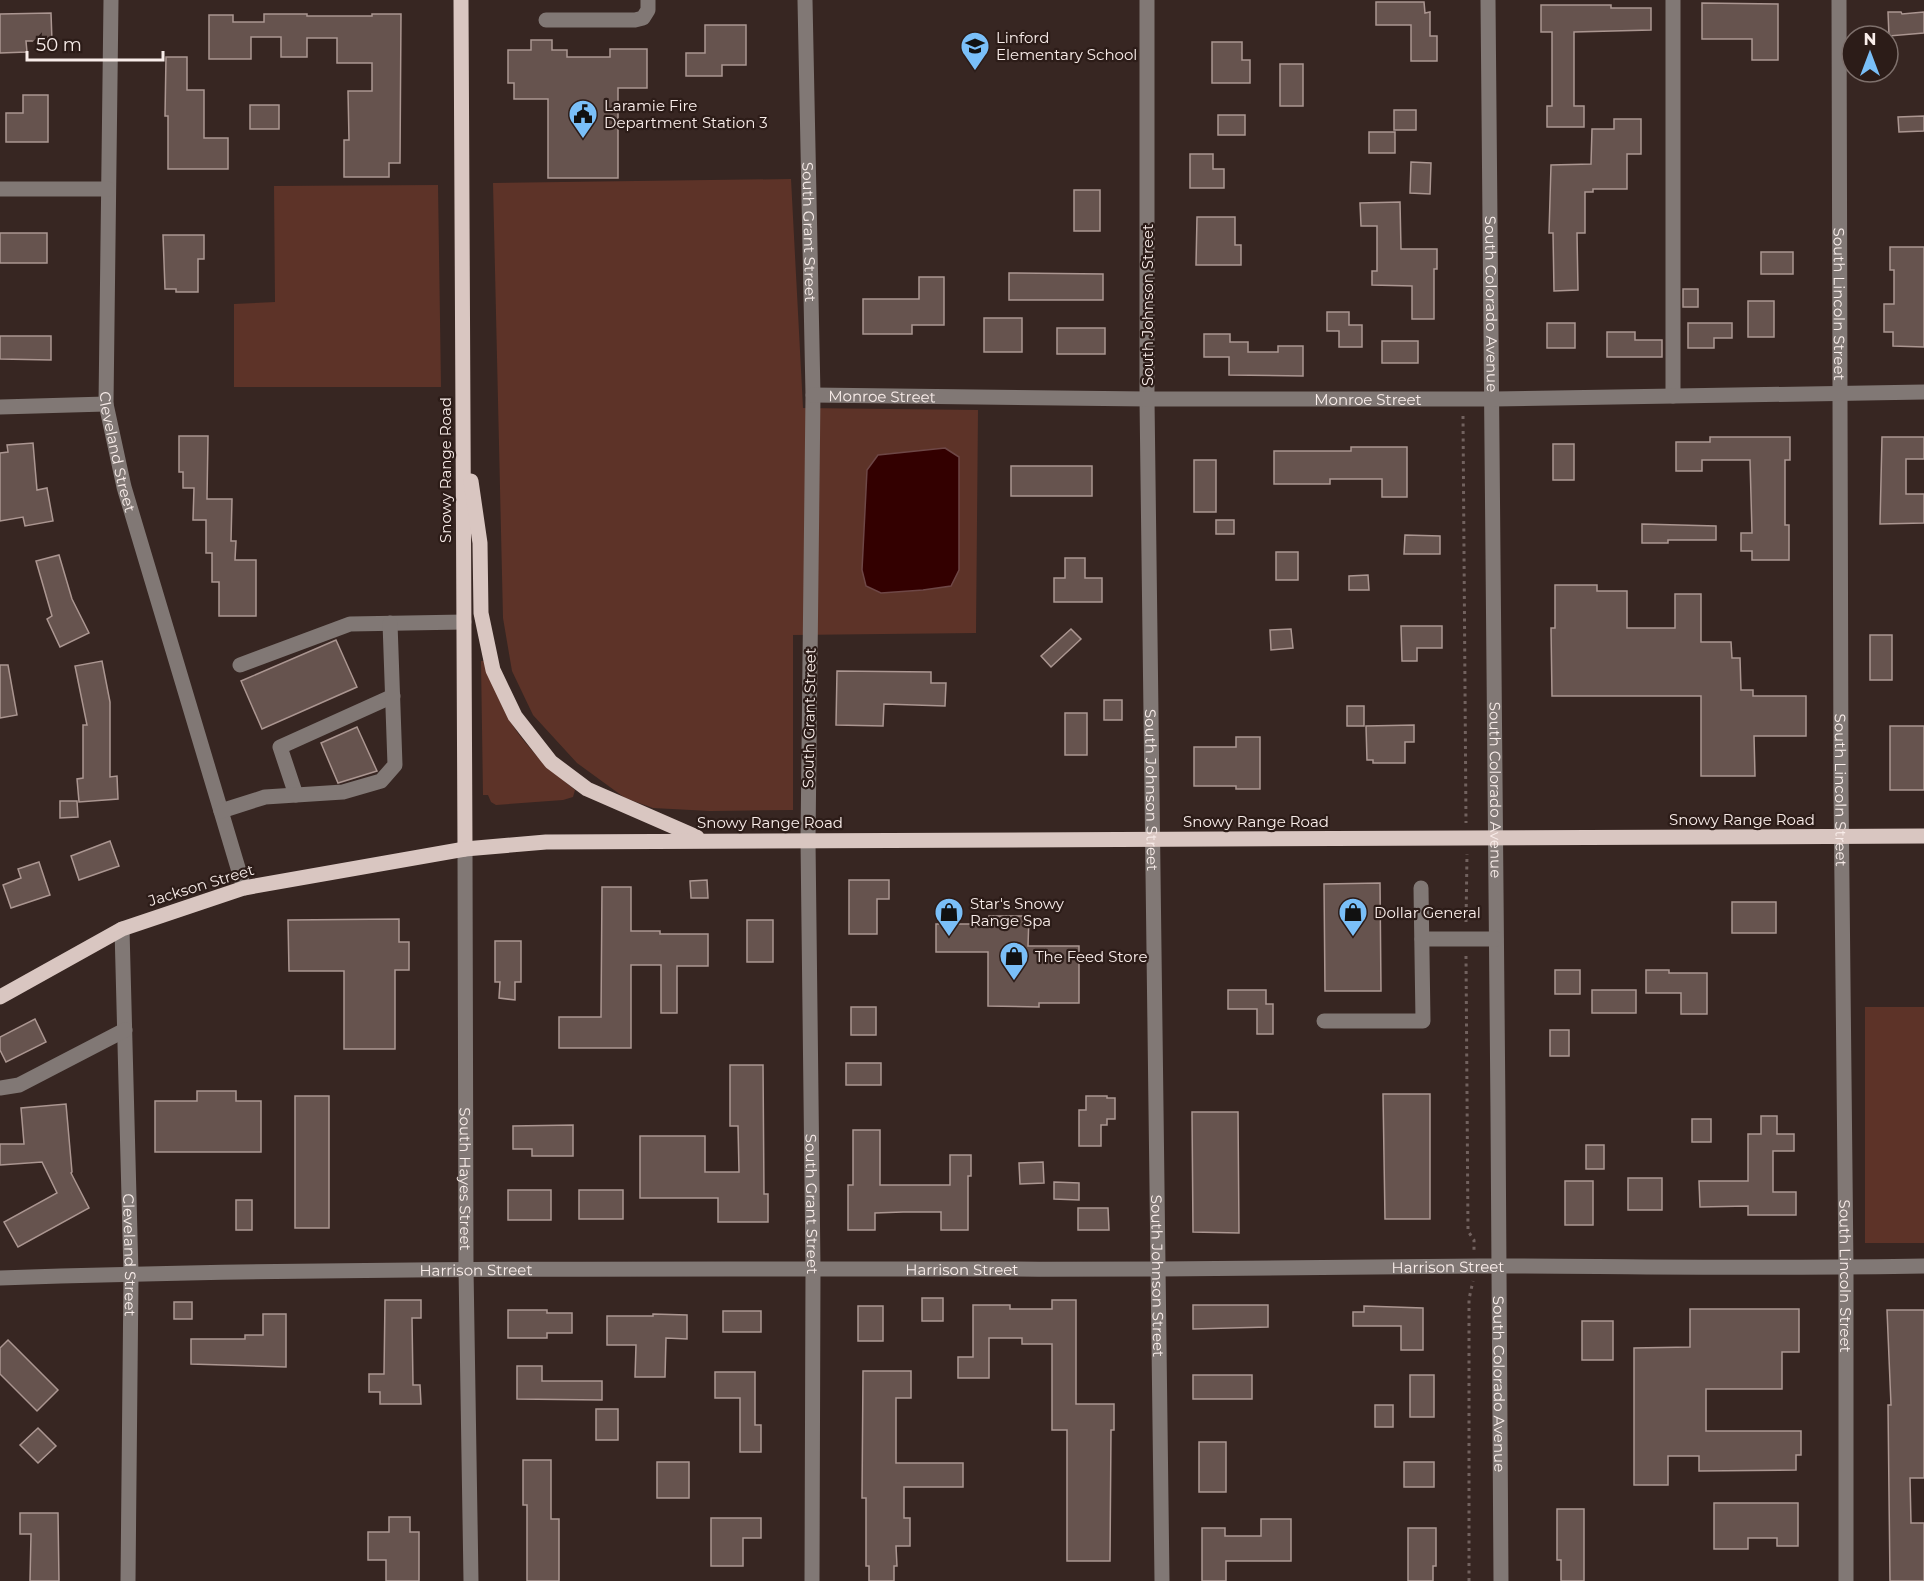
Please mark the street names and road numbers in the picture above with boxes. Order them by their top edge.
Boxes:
street label: South Grant Street [799,162,821,302]
street label: South Colorado Avenue [1481,216,1502,392]
street label: South Johnson Street [1138,224,1157,386]
street label: South Lincoln Street [1830,227,1849,381]
street label: Monroe Street [828,386,936,406]
street label: Monroe Street [1314,390,1422,409]
street label: Cleveland Street [96,391,140,514]
street label: Snowy Range Road [436,397,455,543]
street label: South Grant Street [798,648,820,788]
street label: South Colorado Avenue [1486,702,1506,878]
street label: South Johnson Street [1141,709,1162,871]
street label: South Lincoln Street [1831,713,1851,867]
street label: Snowy Range Road [1669,810,1815,829]
street label: Snowy Range Road [1183,812,1329,831]
street label: Snowy Range Road [697,813,843,832]
street label: Jackson Street [145,860,256,910]
street label: South Hayes Street [456,1107,475,1251]
street label: South Grant Street [802,1134,823,1274]
street label: Cleveland Street [119,1193,141,1317]
street label: South Johnson Street [1148,1195,1169,1357]
street label: South Lincoln Street [1836,1199,1856,1353]
street label: Harrison Street [1391,1256,1504,1276]
street label: Harrison Street [419,1260,533,1279]
street label: Harrison Street [905,1260,1018,1279]
street label: South Colorado Avenue [1490,1296,1510,1472]

